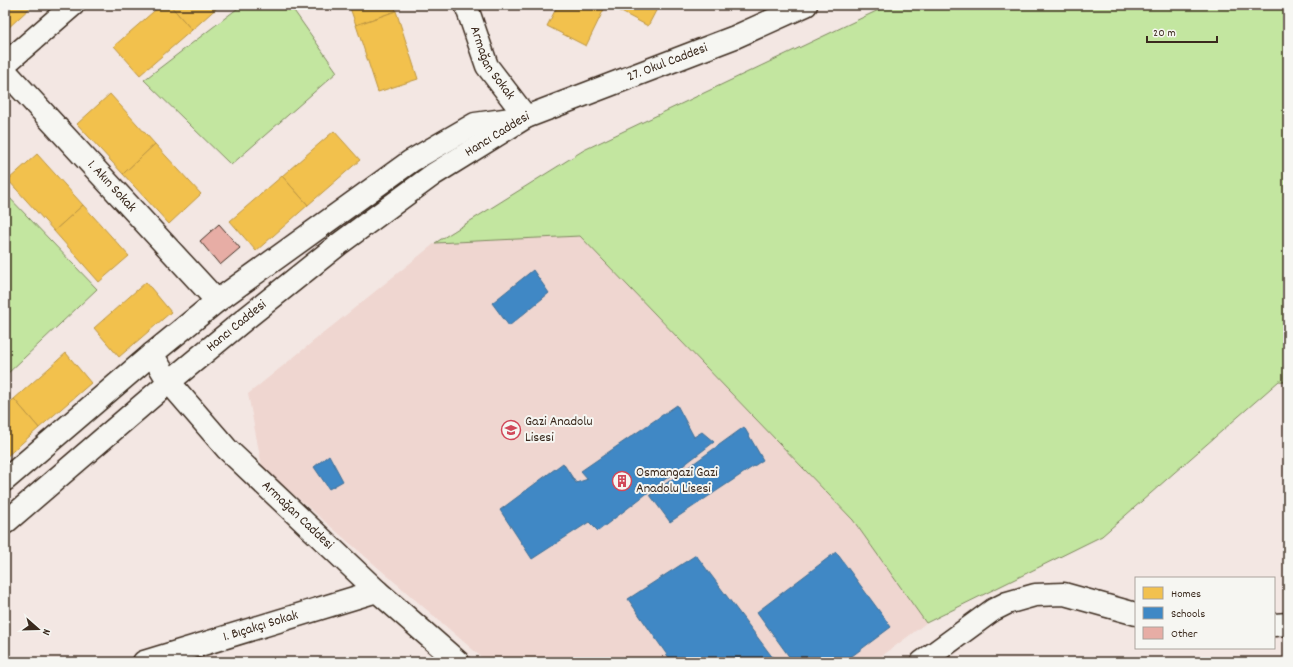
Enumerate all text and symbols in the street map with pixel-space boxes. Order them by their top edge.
scale bar [1147,18,1217,44]
street label: Armağan Sokak [464,24,520,104]
text: 20 m [1153,25,1176,42]
street label: 27. Okul Caddesi [624,38,711,87]
street label: Hancı Caddesi [461,106,533,162]
street label: 1. Akın Sokak [82,156,141,217]
street label: Hancı Caddesi [202,295,272,357]
place label: Gazi Anadolu Lisesi [525,412,593,448]
school or university icon: Gazi Anadolu Lisesi [500,419,522,441]
place label: Osmangazi Gazi Anadolu Lisesi [636,463,718,499]
building icon: Osmangazi Gazi Anadolu Lisesi [611,470,633,492]
street label: Armağan Caddesi [257,476,338,555]
legend [1135,577,1275,649]
text: Homes [1171,586,1201,603]
street label: 1. Bıçakçı Sokak [221,605,301,647]
text: Schools [1171,606,1205,623]
north arrow [18,609,58,649]
text: N [37,626,54,638]
text: Other [1171,626,1198,643]

